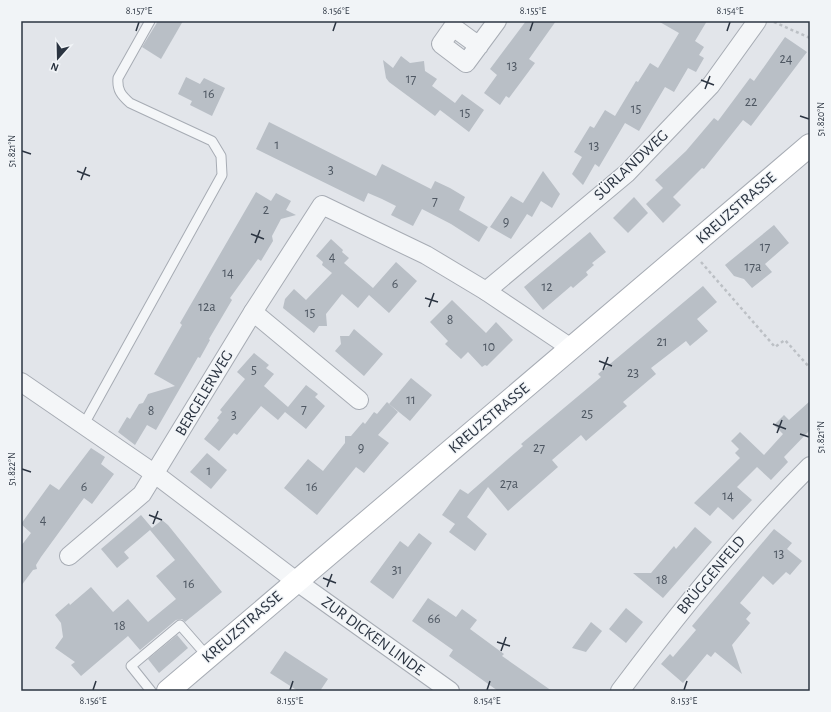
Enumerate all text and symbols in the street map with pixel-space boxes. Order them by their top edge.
text: 8.157°E [126,6,152,16]
text: 8.156°E [322,6,350,16]
text: 8.155°E [520,6,546,16]
text: 8.154°E [716,6,744,16]
north arrow [38,38,78,78]
house number: 24 [779,52,793,66]
house number: 13 [507,59,518,73]
text: N [49,60,60,73]
house number: 17 [406,72,416,86]
house number: 16 [203,87,215,101]
house number: 22 [745,95,757,109]
house number: 15 [631,102,641,116]
text: 51.820°N [816,102,826,136]
house number: 15 [460,106,470,120]
street label: SÜRLANDWEG [590,125,671,203]
text: 51.821°N [7,135,17,167]
house number: 1 [275,138,279,152]
house number: 13 [589,139,600,153]
house number: 3 [328,163,334,177]
street label: KREUZSTRASSE [693,169,779,247]
house number: 7 [432,194,438,208]
house number: 2 [263,203,269,217]
house number: 9 [503,215,509,229]
house number: 17 [760,240,770,254]
house number: 4 [329,250,336,264]
house number: 17a [744,260,762,274]
house number: 14 [222,266,234,280]
house number: 6 [392,277,398,291]
house number: 12 [541,280,553,294]
house number: 12a [198,300,216,314]
house number: 15 [305,306,315,320]
house number: 8 [447,313,453,327]
house number: 21 [656,335,668,349]
house number: 10 [483,340,495,354]
street label: BERGELERWEG [172,347,236,439]
house number: 5 [251,363,257,377]
house number: 23 [627,366,639,380]
street label: KREUZSTRASSE [446,380,533,456]
house number: 11 [406,393,416,407]
house number: 7 [301,402,307,416]
house number: 8 [148,404,154,418]
house number: 25 [581,407,593,421]
house number: 3 [231,408,237,422]
text: 51.821°N [816,421,826,453]
house number: 9 [358,441,364,455]
house number: 27 [533,441,545,455]
text: 51.822°N [7,452,17,486]
house number: 1 [207,464,211,478]
house number: 27a [500,477,519,491]
house number: 6 [81,480,87,494]
house number: 16 [306,480,318,494]
house number: 14 [722,489,734,503]
house number: 4 [40,513,47,527]
street label: BRÜGGENFELD [672,532,748,617]
house number: 13 [774,547,785,561]
house number: 31 [392,563,402,577]
house number: 18 [656,573,668,587]
house number: 16 [183,577,195,591]
street label: KREUZSTRASSE [199,588,285,666]
street label: ZUR DICKEN LINDE [319,593,428,679]
house number: 66 [427,612,441,626]
house number: 18 [114,619,126,633]
text: 8.156°E [79,696,107,706]
text: 8.155°E [277,696,303,706]
text: 8.154°E [473,696,501,706]
text: 8.153°E [671,696,697,706]

